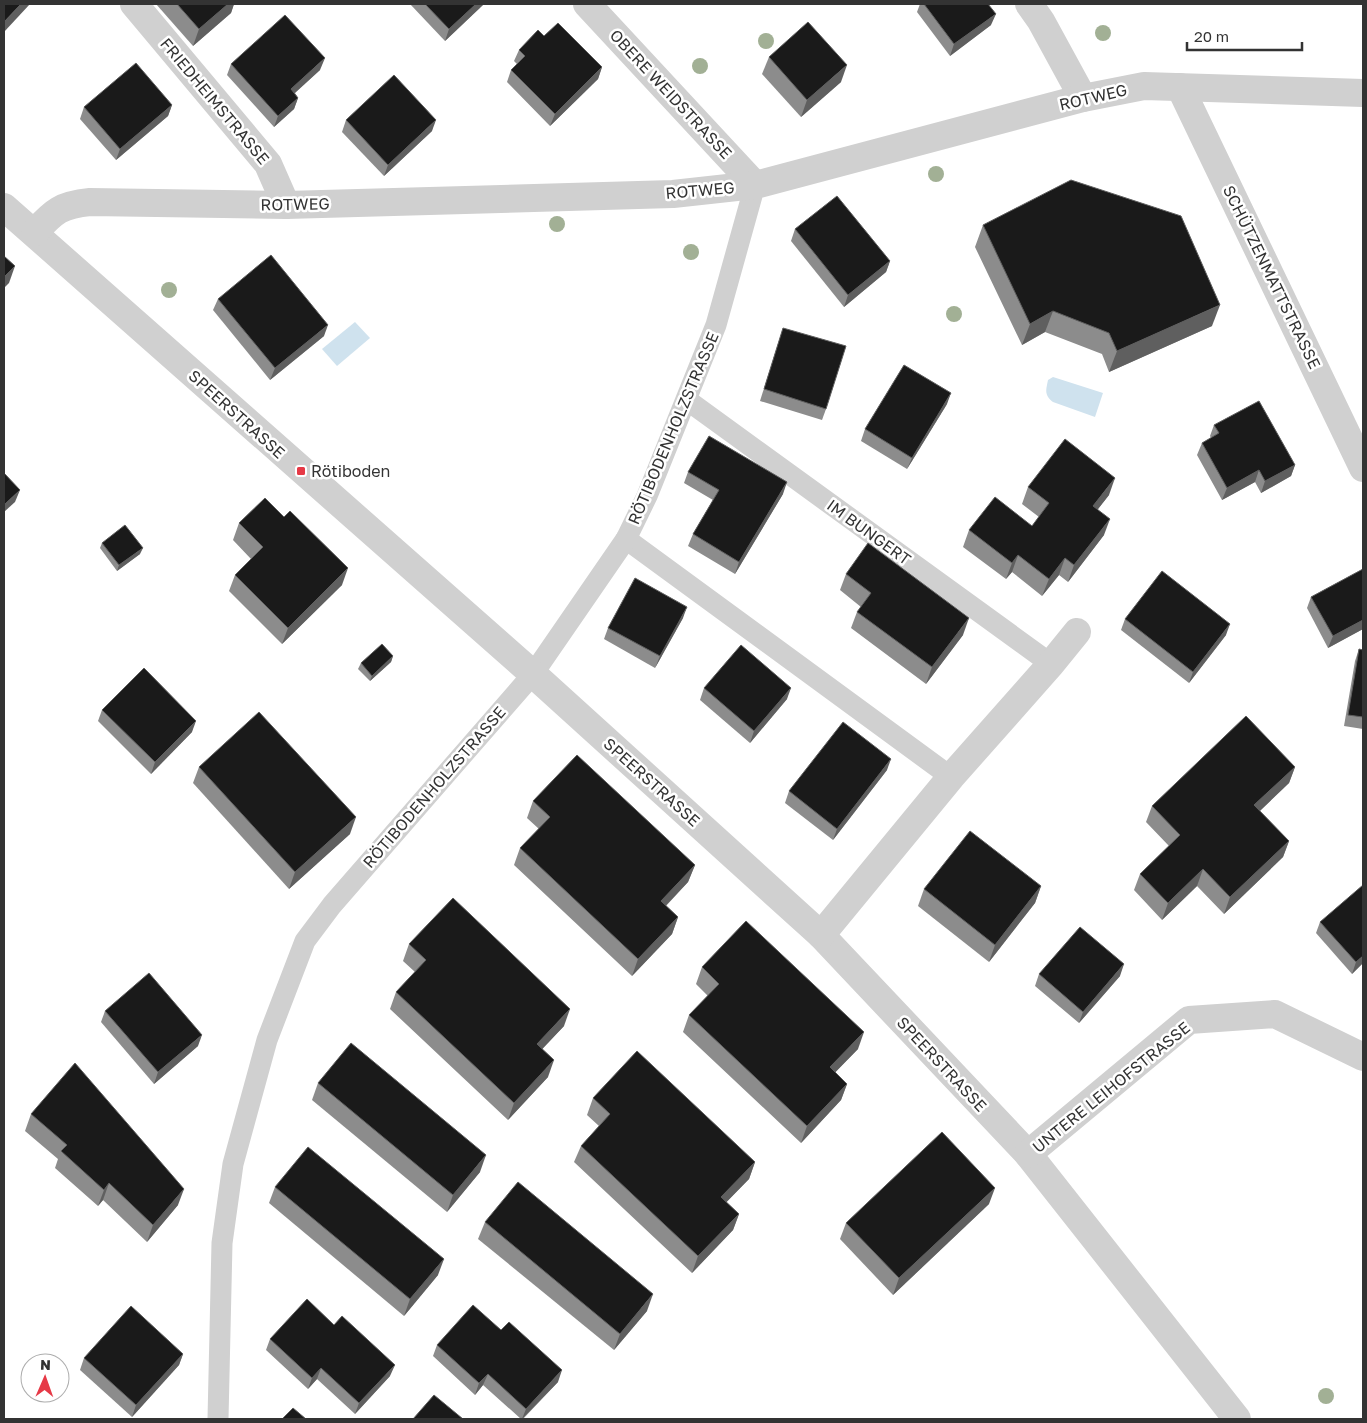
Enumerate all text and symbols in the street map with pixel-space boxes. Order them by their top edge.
scale bar [1187,20,1302,52]
street label: OBERE WEIDSTRASSE [606,25,736,163]
text: 20 m [1194,27,1229,45]
street label: FRIEDHEIMSTRASSE [156,34,274,168]
street label: ROTWEG [1057,79,1129,115]
street label: ROTWEG [665,177,735,203]
street label: SCHÜTZENMATTSTRASSE [1219,182,1325,372]
street label: ROTWEG [260,193,330,215]
street label: RÖTIBODENHOLZSTRASSE [623,329,723,527]
street label: SPEERSTRASSE [185,365,289,463]
place label: Rötiboden [311,461,390,481]
marker: Rötiboden [295,465,307,477]
street label: IM BUNGERT [823,495,915,569]
street label: RÖTIBODENHOLZSTRASSE [358,702,510,872]
street label: SPEERSTRASSE [600,733,704,831]
street label: SPEERSTRASSE [893,1012,991,1116]
street label: UNTERE LEIHOFSTRASSE [1028,1017,1194,1157]
north arrow [20,1353,70,1403]
text: N [40,1356,51,1373]

